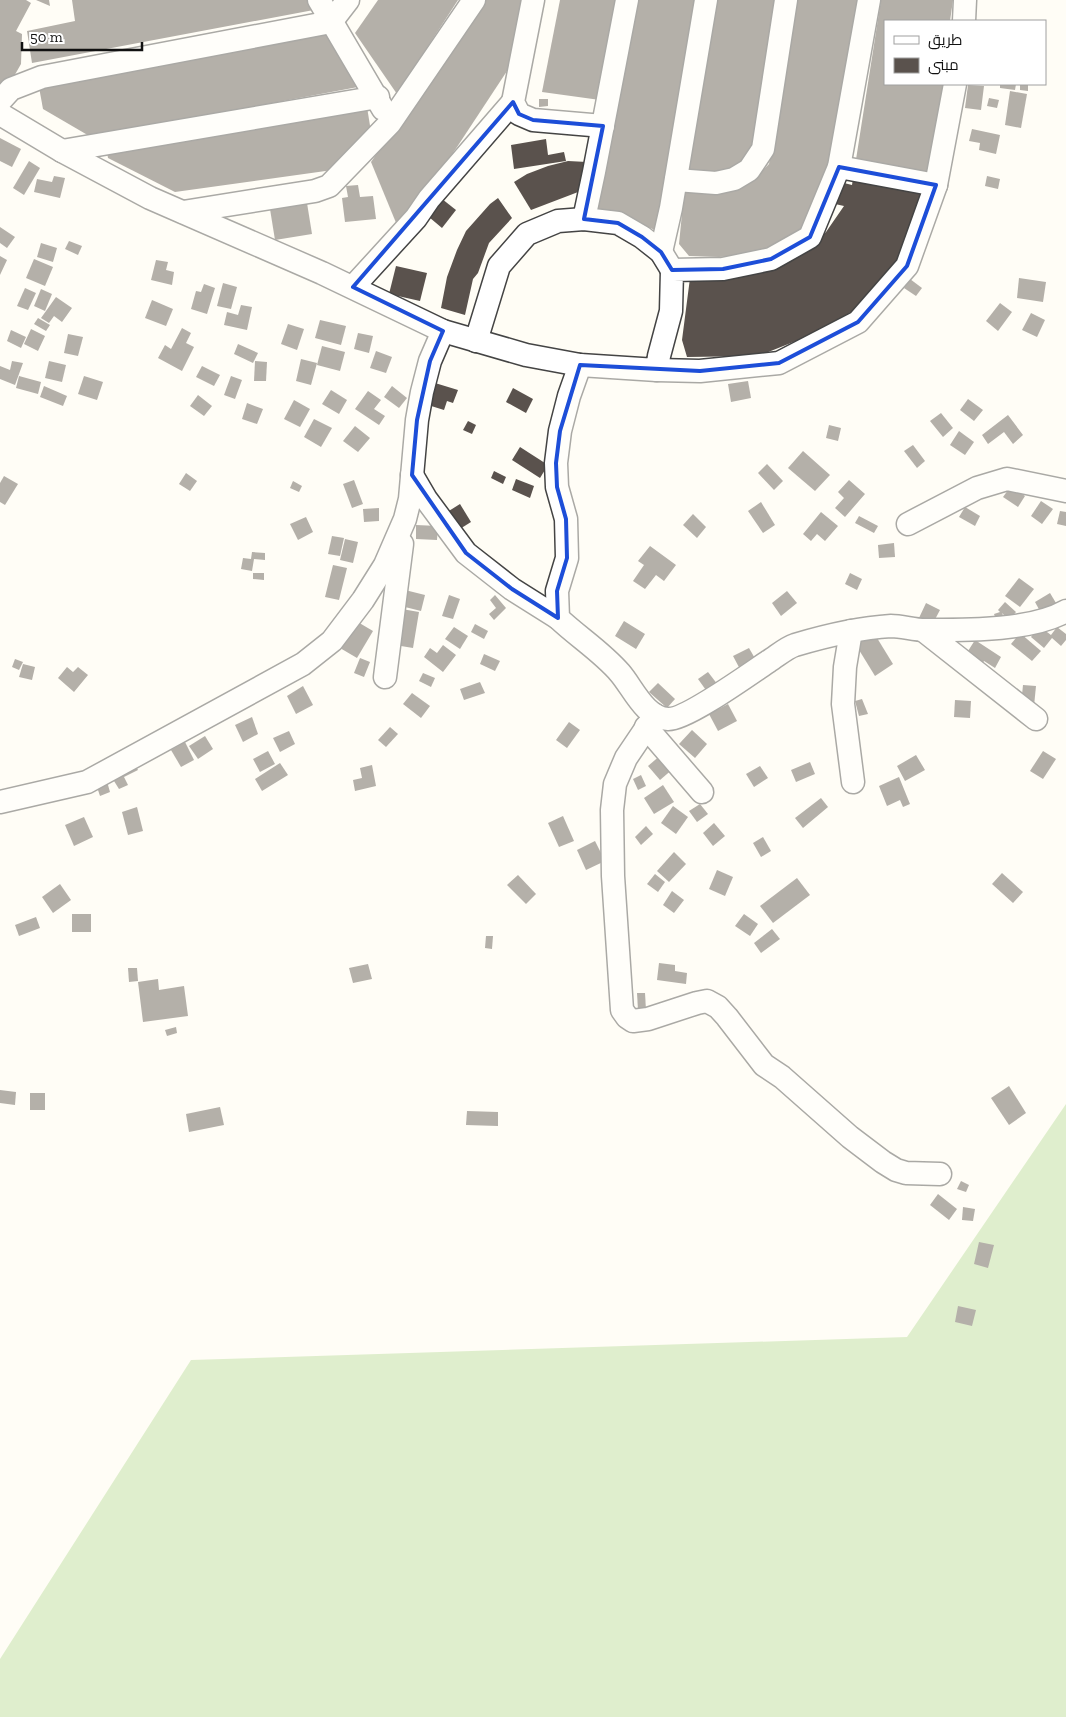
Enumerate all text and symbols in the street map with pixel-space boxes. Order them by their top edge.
scale bar [22,20,142,52]
legend [884,20,1046,85]
text: 50 m [30,28,63,46]
text: طريق [928,31,962,50]
text: مبنى [928,56,959,75]

